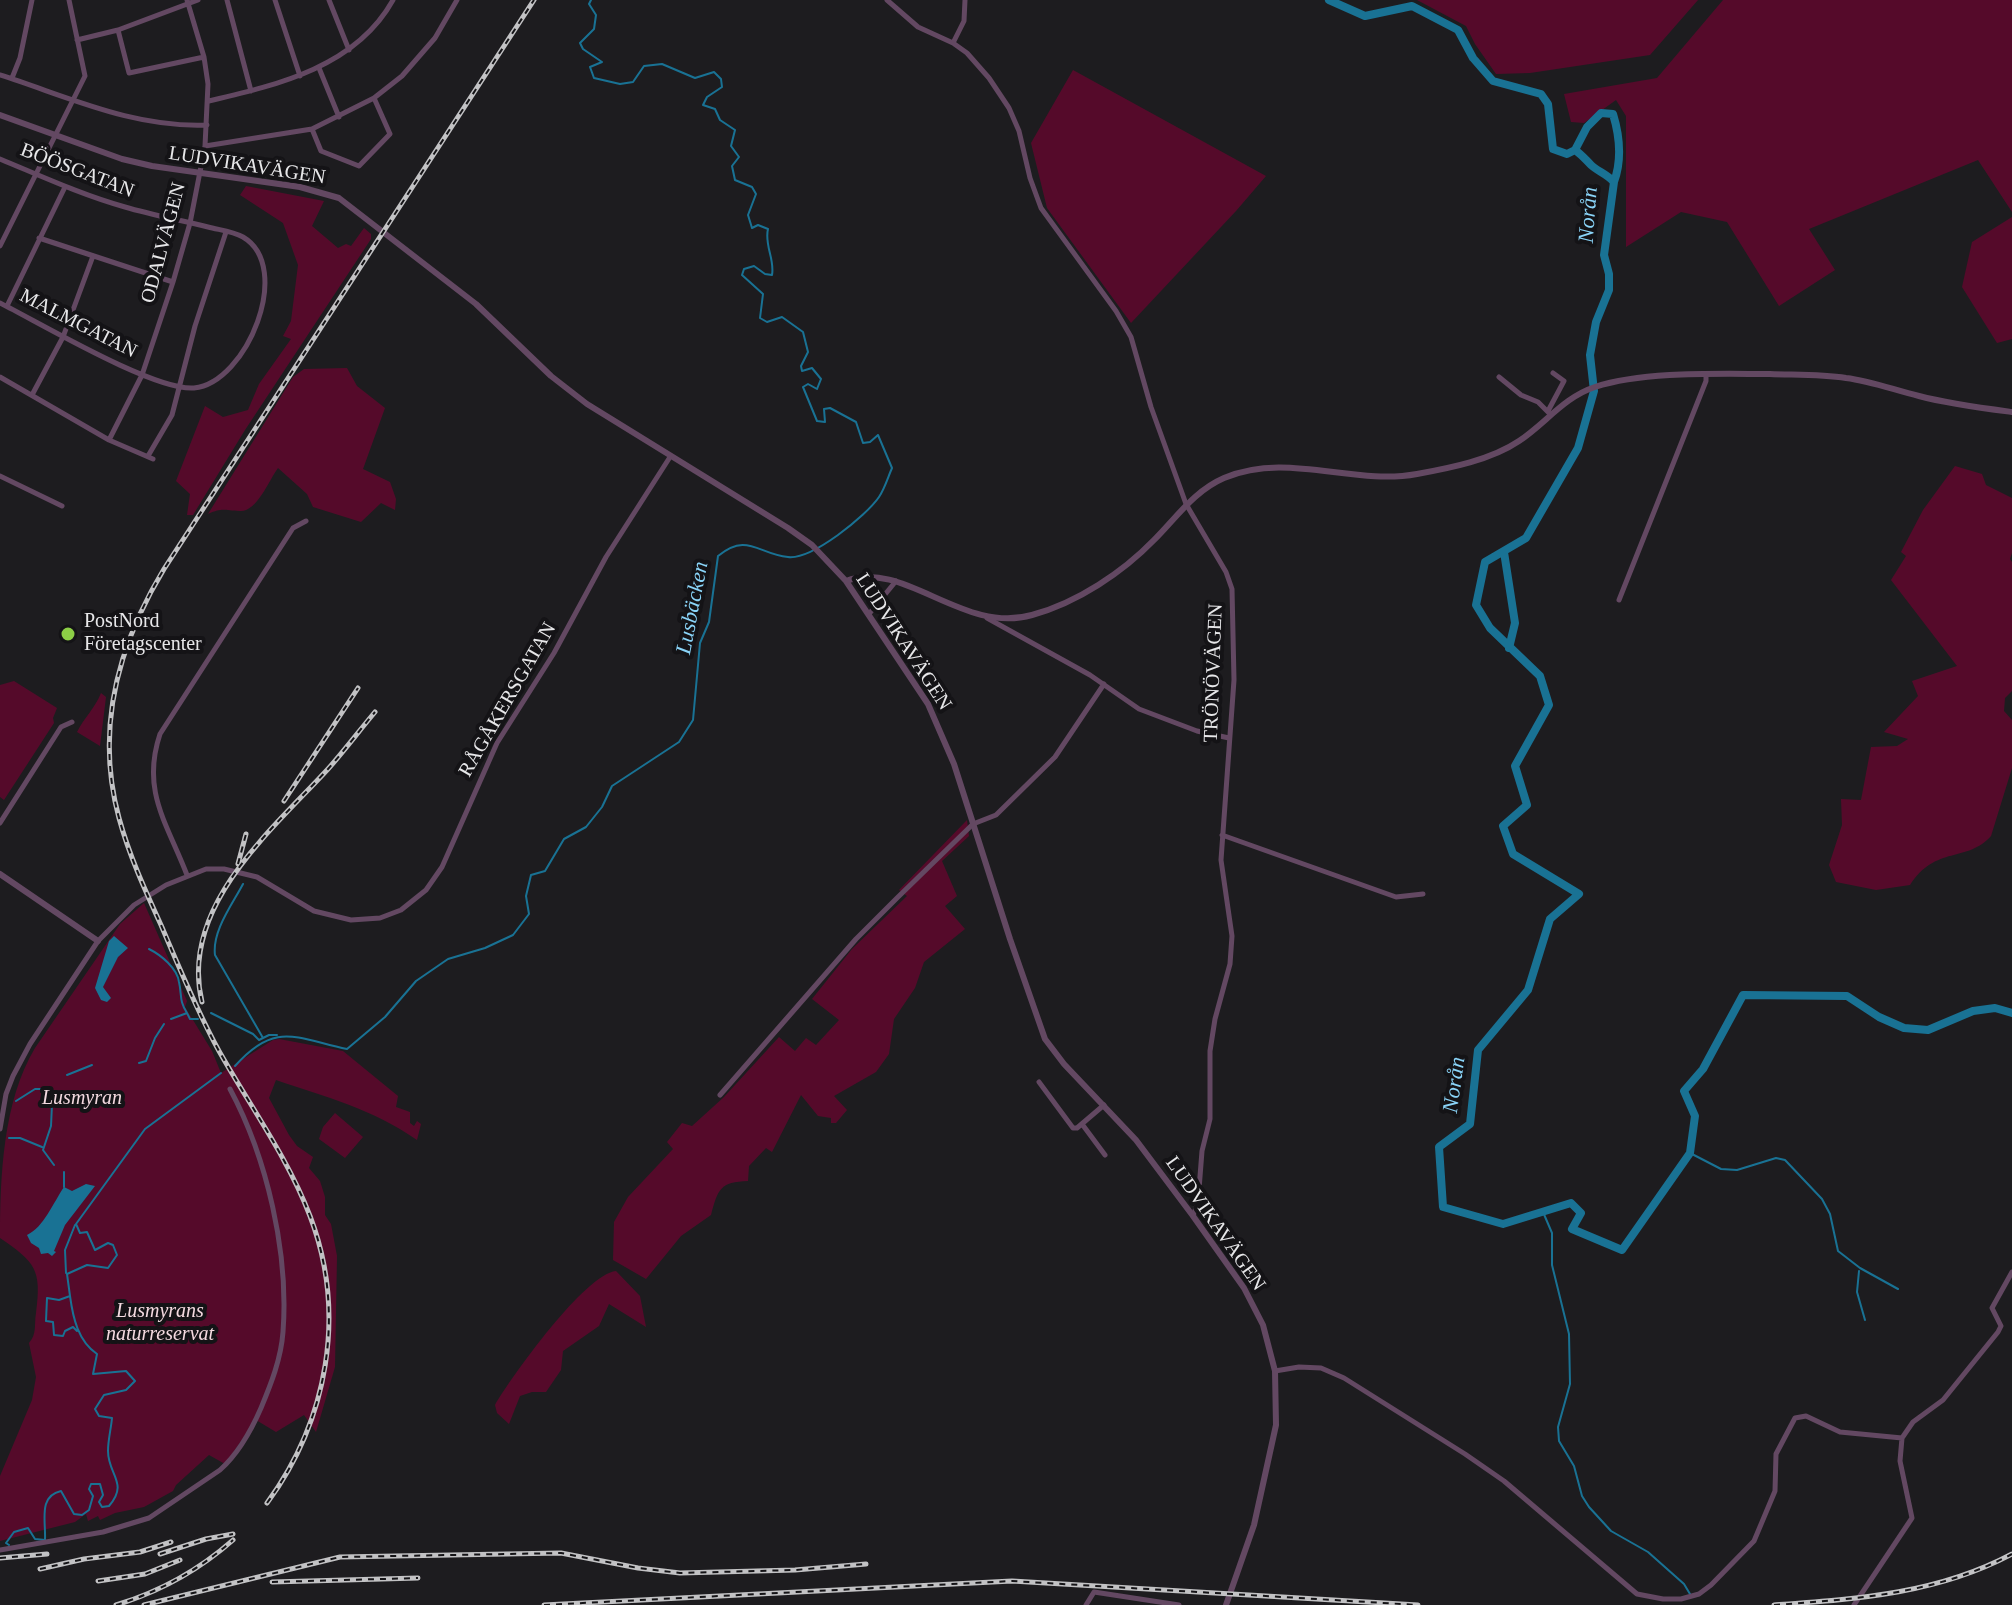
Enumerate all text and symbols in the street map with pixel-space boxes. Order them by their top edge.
street label: BÖÖSGATAN [17,138,137,204]
street label: LUDVIKAVÄGEN [167,142,327,190]
street label: ODALVÄGEN [136,180,192,306]
water label: Norån [1574,186,1604,244]
street label: MALMGATAN [15,284,141,364]
water label: Lusbäcken [671,559,715,657]
street label: LUDVIKAVÄGEN [850,569,956,715]
street label: TRÖNÖVÄGEN [1200,603,1228,743]
place label: PostNord Företagscenter [84,610,202,657]
street label: RÅGÅKERSGATAN [454,619,562,781]
marker: PostNord Företagscenter [59,625,77,643]
water label: Norån [1438,1055,1472,1115]
park label: Lusmyran [42,1087,122,1111]
street label: LUDVIKAVÄGEN [1160,1152,1270,1296]
park label: Lusmyrans naturreservat [106,1300,214,1347]

